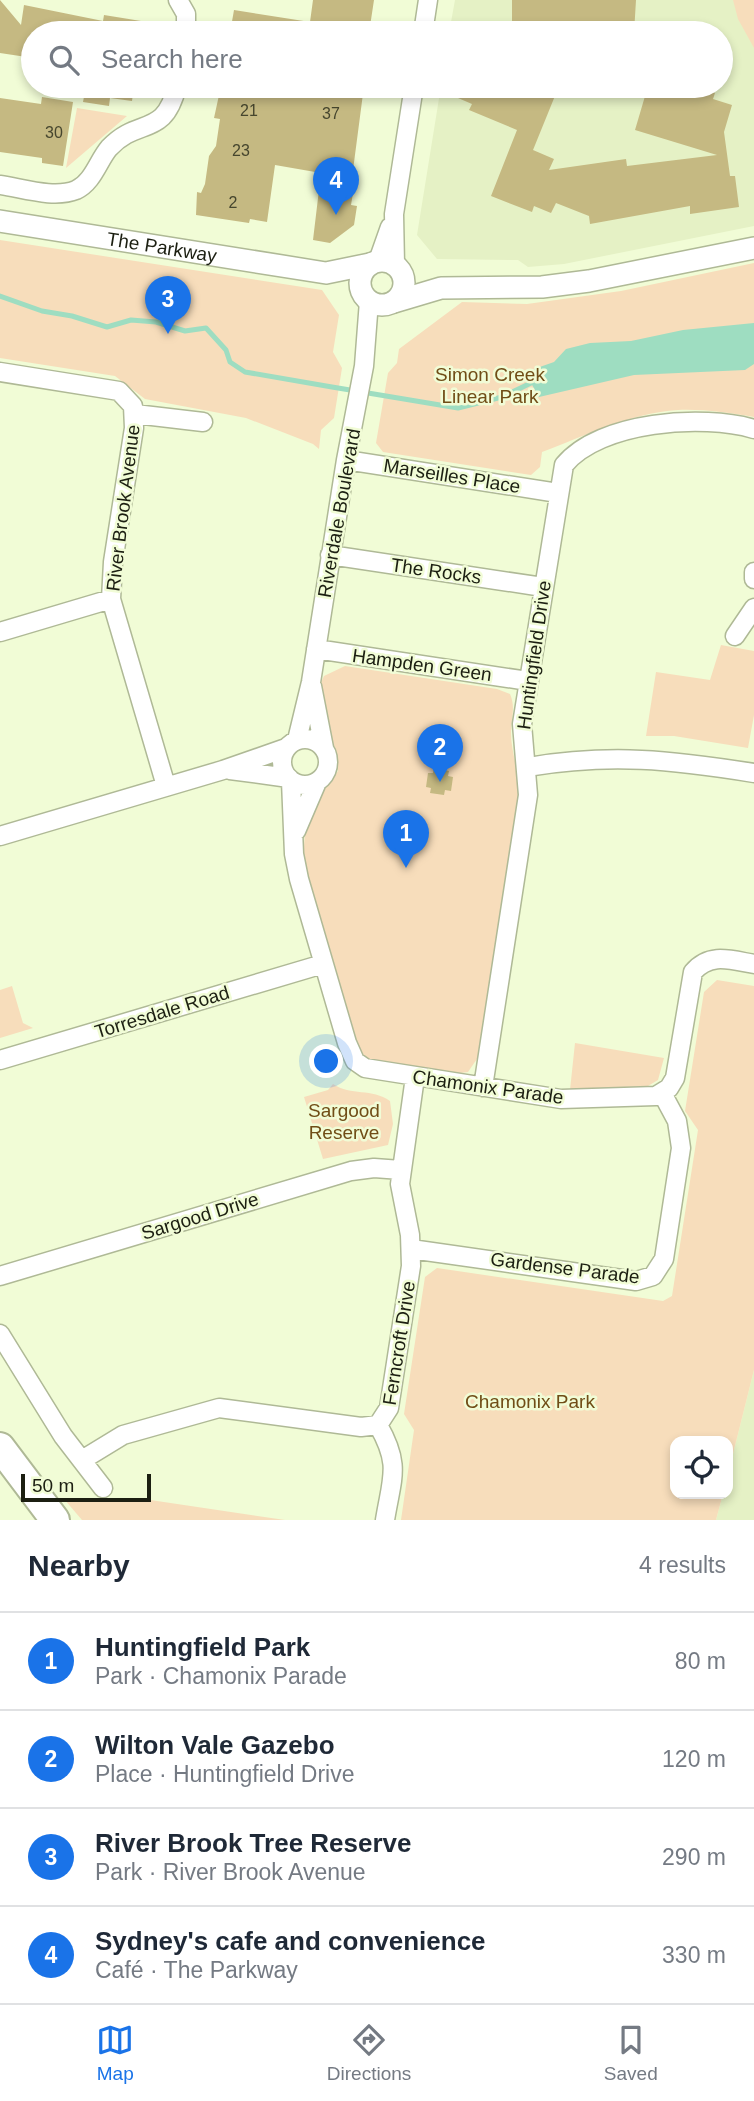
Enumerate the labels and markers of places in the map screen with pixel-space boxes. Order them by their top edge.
pin: 4 [313,157,359,215]
pin: 3 [145,276,191,334]
pin: 2 [417,724,463,782]
pin: 1 [383,810,429,868]

